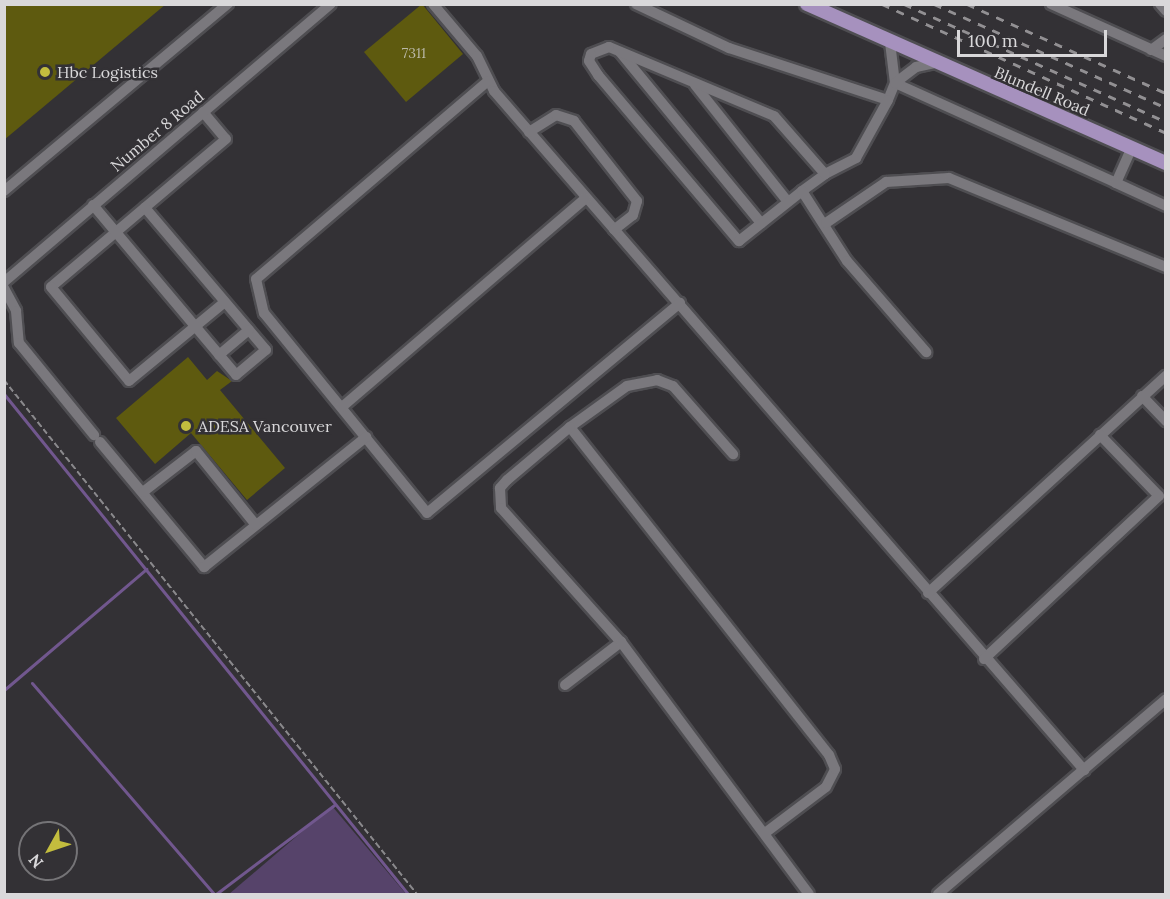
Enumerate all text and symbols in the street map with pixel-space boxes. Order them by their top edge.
scale bar [960,18,1110,56]
text: 100 m [968,29,1018,52]
house number: 7311 [402,45,426,61]
place label: Hbc Logistics [57,62,158,82]
street label: Blundell Road [991,62,1093,120]
marker: Hbc Logistics [38,65,52,79]
street label: Number 8 Road [107,87,207,175]
place label: ADESA Vancouver [198,416,332,436]
marker: ADESA Vancouver [179,419,193,433]
north arrow [18,821,78,881]
text: N [24,850,47,872]

